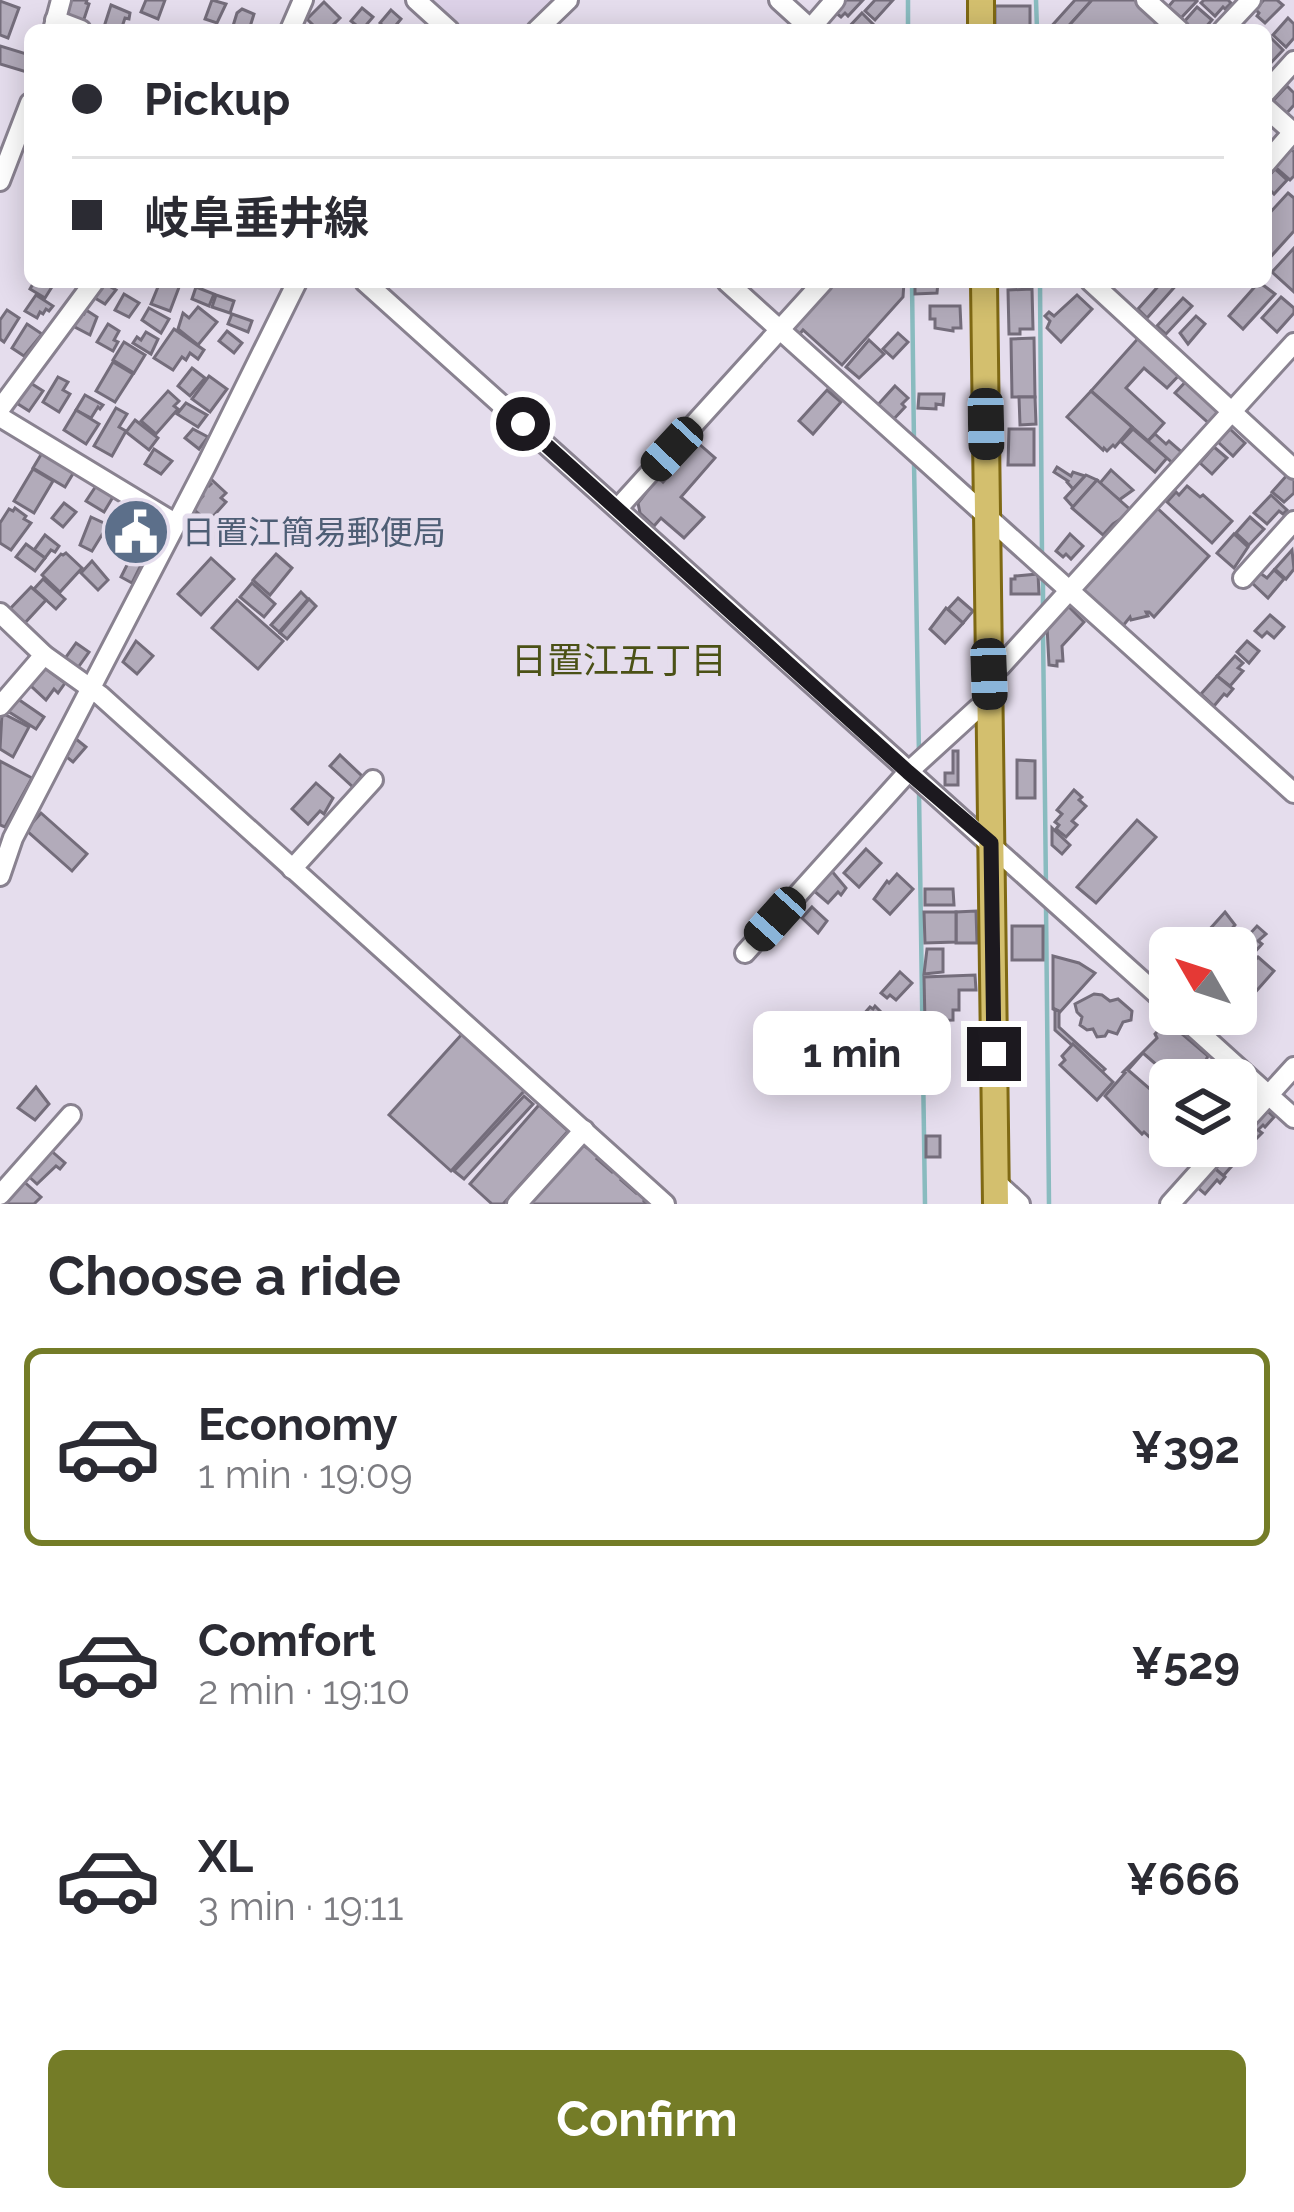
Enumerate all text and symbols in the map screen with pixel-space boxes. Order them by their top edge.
text: Pickup [144,73,290,126]
text: 岐阜垂井線 [144,192,369,245]
car [967,388,1005,460]
route start [496,397,550,451]
car [634,410,710,488]
public building icon: 日置江簡易郵便局 [101,497,171,567]
place label: 日置江簡易郵便局 [182,513,446,552]
car [970,637,1008,711]
district label: 日置江五丁目 [511,639,727,681]
car [738,880,812,958]
north arrow [1149,927,1257,1035]
map controls [1149,927,1257,1167]
callout: 1 min [754,1012,952,1096]
route end [967,1027,1021,1081]
text: 1 min [803,1030,901,1076]
button: layers [1149,1059,1257,1167]
text: Choose a ride [48,1244,401,1308]
icon: car [54,1393,162,1501]
text: Economy [198,1398,398,1451]
text: ¥392 [1131,1421,1240,1474]
text: 1 min · 19:09 [198,1451,413,1497]
icon: car [54,1609,162,1717]
text: Comfort [198,1614,376,1667]
text: ¥529 [1131,1637,1240,1690]
text: 2 min · 19:10 [198,1667,410,1713]
icon: car [54,1825,162,1933]
text: XL [198,1830,253,1883]
text: ¥666 [1126,1853,1240,1906]
text: 3 min · 19:11 [198,1883,403,1929]
button: Confirm [48,2050,1246,2188]

